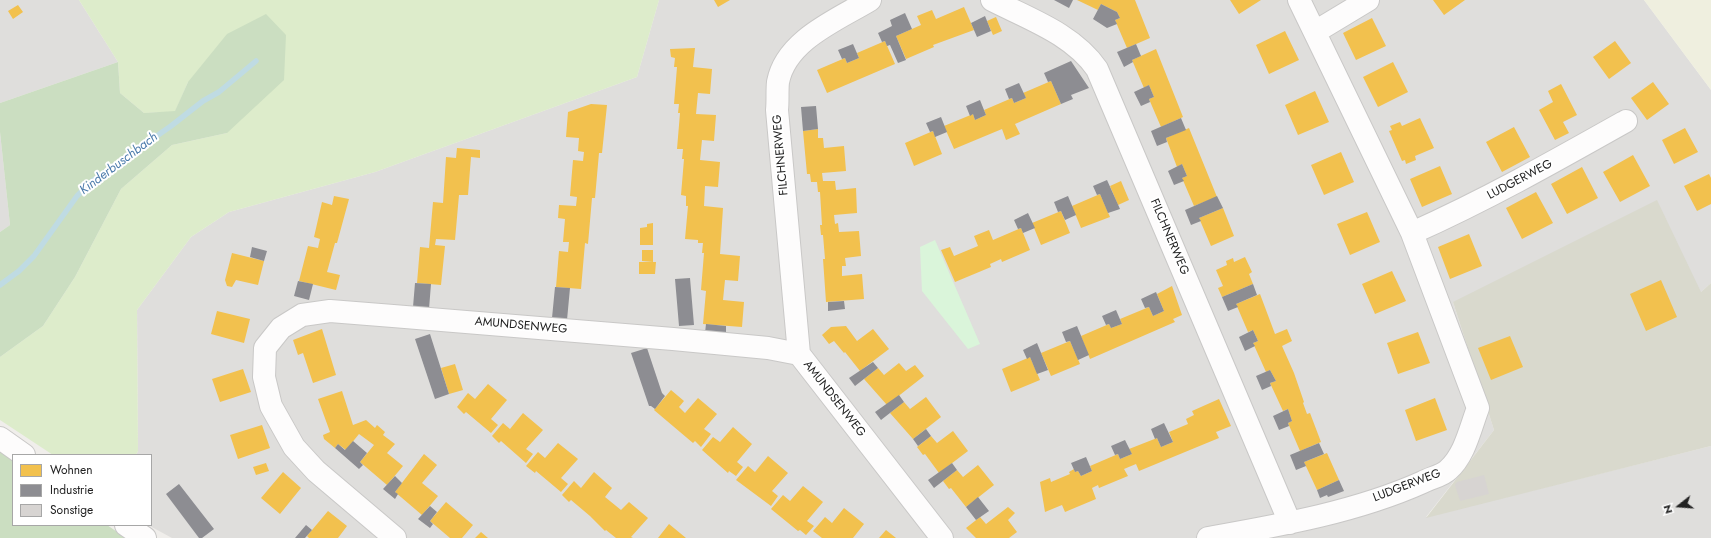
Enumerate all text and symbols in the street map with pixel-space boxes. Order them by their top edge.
street label: FILCHNERWEG [770,114,792,196]
water label: Kinderbuschbach [77,130,161,198]
street label: LUDGERWEG [1485,157,1555,203]
street label: FILCHNERWEG [1147,197,1191,277]
street label: AMUNDSENWEG [474,315,568,337]
street label: AMUNDSENWEG [800,358,868,440]
legend [12,454,152,526]
text: Wohnen [50,461,93,479]
street label: LUDGERWEG [1371,466,1443,506]
text: Industrie [50,481,94,499]
north arrow [1659,486,1699,526]
text: Sonstige [50,501,93,519]
text: N [1659,503,1676,516]

